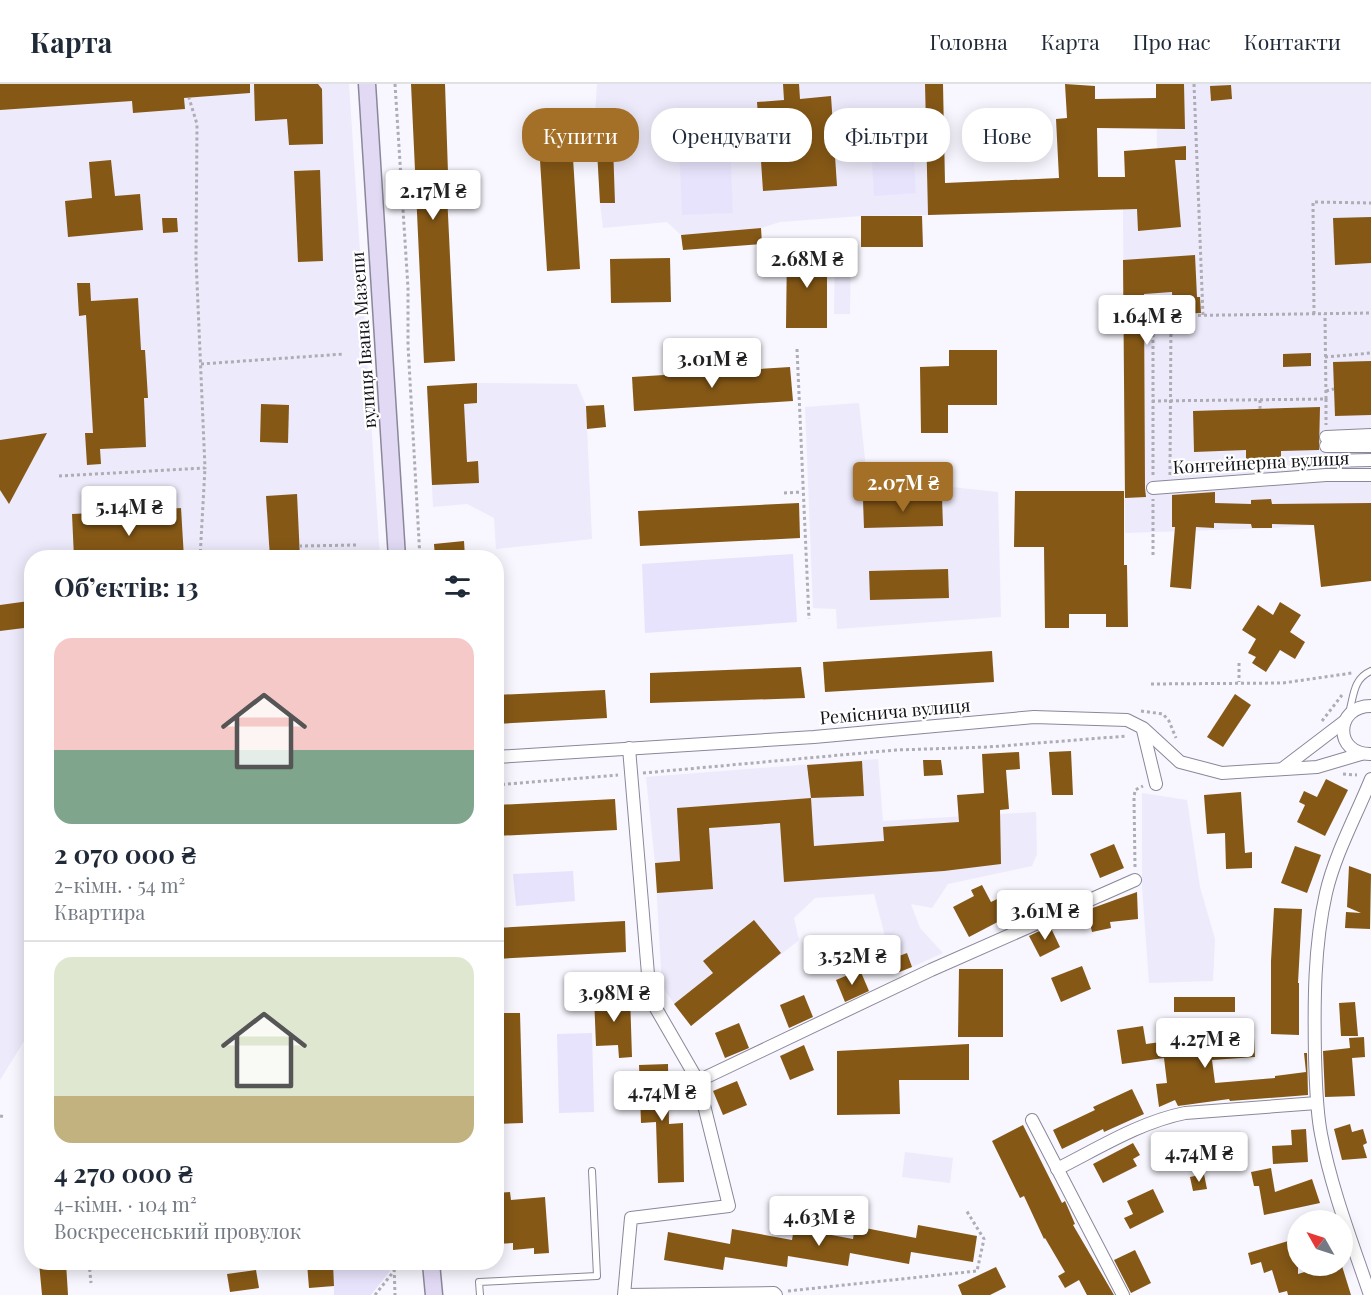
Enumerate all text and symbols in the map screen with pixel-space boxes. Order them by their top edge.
text: Карта [30,23,112,60]
text: Головна [929,27,1008,55]
text: Карта [1041,27,1100,55]
text: Про нас [1133,27,1211,55]
text: Контакти [1244,27,1341,55]
chip: Купити [522,108,639,162]
chip: Орендувати [651,108,812,162]
chip: Фільтри [824,108,950,162]
chip: Нове [962,108,1053,162]
pin: 2.17M ₴ [378,170,488,221]
text: 2.17M ₴ [400,176,466,203]
pin: 2.68M ₴ [752,238,862,289]
text: 2.68M ₴ [771,244,843,271]
street label: вулиця Івана Мазепи [345,251,381,429]
pin: 1.64M ₴ [1092,295,1202,346]
text: 1.64M ₴ [1112,301,1182,328]
pin: 3.01M ₴ [657,338,767,389]
text: 3.01M ₴ [677,344,747,371]
street label: Контейнерна вулиця [1172,445,1350,479]
pin: 2.07M ₴ [848,462,958,513]
text: 2.07M ₴ [867,468,939,495]
pin: 5.14M ₴ [74,486,184,537]
text: 5.14M ₴ [95,492,163,519]
text: Об’єктів: 13 [54,569,198,604]
icon: filters [441,570,474,603]
icon: home [210,677,318,785]
street label: Реміснича вулиця [819,692,972,730]
text: 2 070 000 ₴ [54,836,196,871]
text: 2-кімн. · 54 m² [54,871,185,898]
pin: 3.61M ₴ [990,890,1100,941]
text: 3.61M ₴ [1011,896,1079,923]
text: Квартира [54,898,145,925]
pin: 3.52M ₴ [797,935,907,986]
text: 3.52M ₴ [818,941,886,968]
pin: 3.98M ₴ [559,972,669,1023]
text: 3.98M ₴ [578,978,650,1005]
icon: home [210,996,318,1104]
pin: 4.27M ₴ [1150,1018,1260,1069]
text: 4.27M ₴ [1170,1024,1240,1051]
pin: 4.74M ₴ [607,1071,717,1122]
text: 4.74M ₴ [628,1077,696,1104]
pin: 4.74M ₴ [1144,1132,1254,1183]
text: 4.74M ₴ [1165,1138,1233,1165]
text: 4 270 000 ₴ [54,1155,192,1190]
text: 4-кімн. · 104 m² [54,1190,197,1217]
pin: 4.63M ₴ [764,1196,874,1247]
text: 4.63M ₴ [783,1202,855,1229]
north arrow [1287,1210,1353,1276]
map controls [1287,1210,1353,1276]
text: Воскресенський провулок [54,1217,301,1244]

